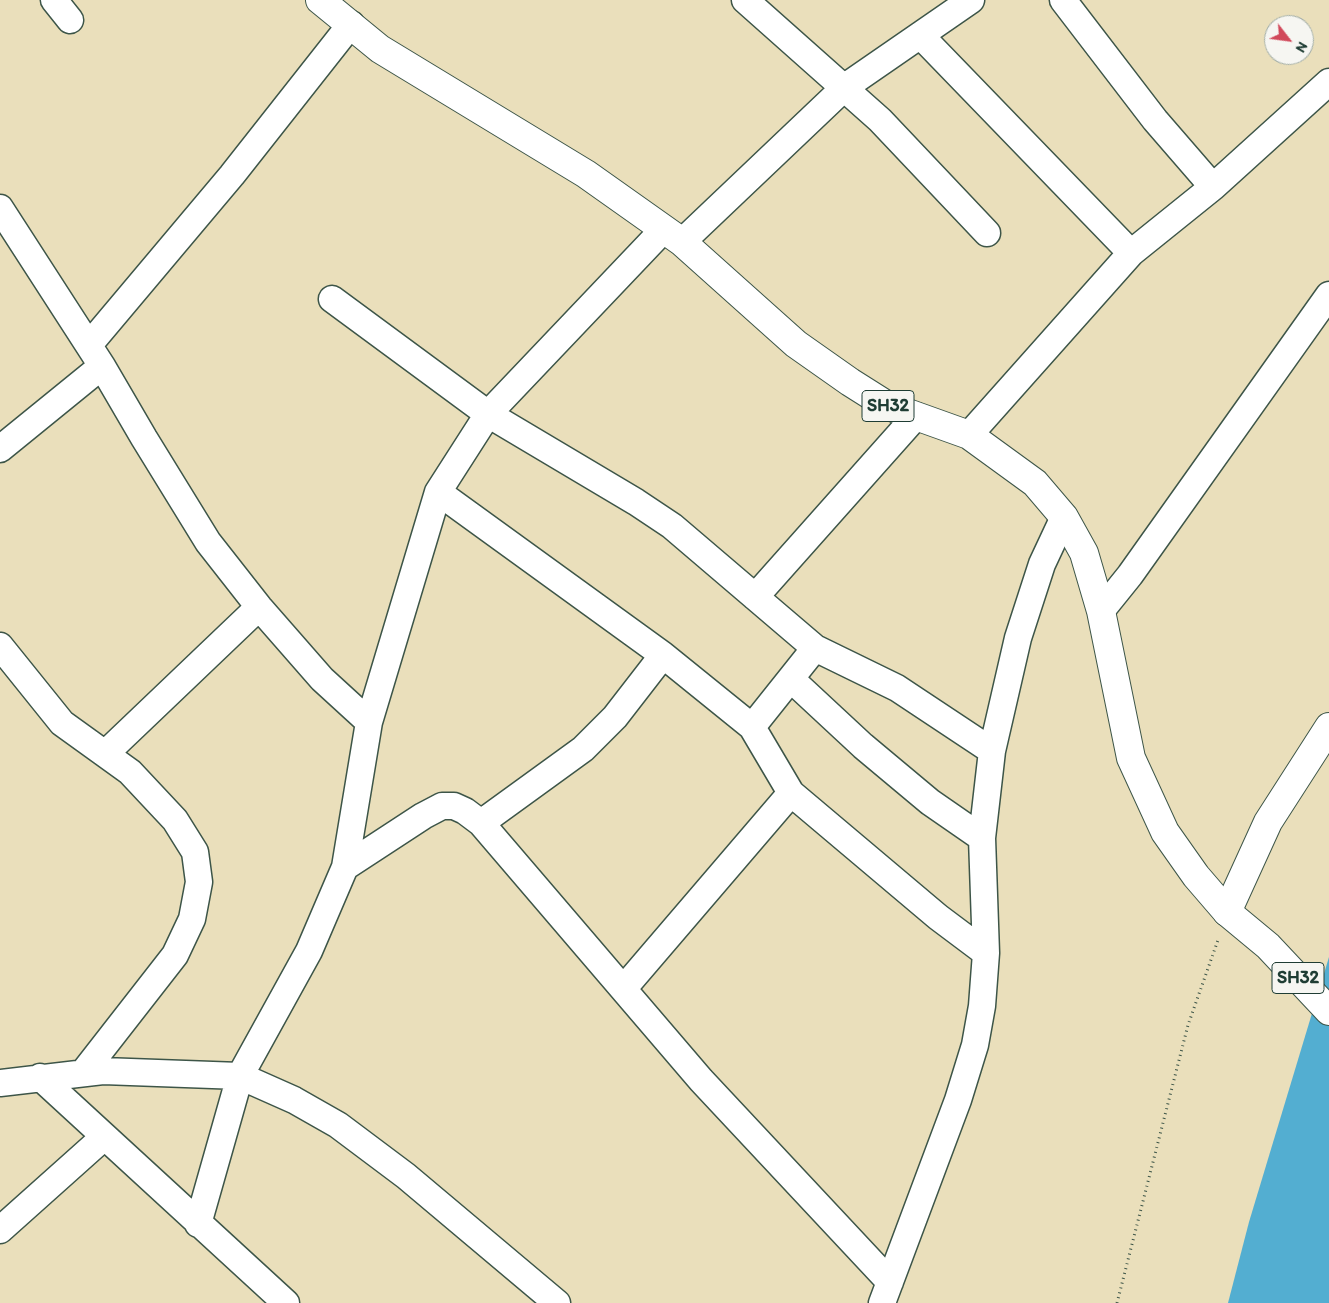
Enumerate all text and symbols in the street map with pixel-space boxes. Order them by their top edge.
north arrow [1264,15,1314,65]
text: N [1292,39,1311,56]
road number: SH32 [862,391,914,422]
road number: SH32 [1272,962,1324,994]

